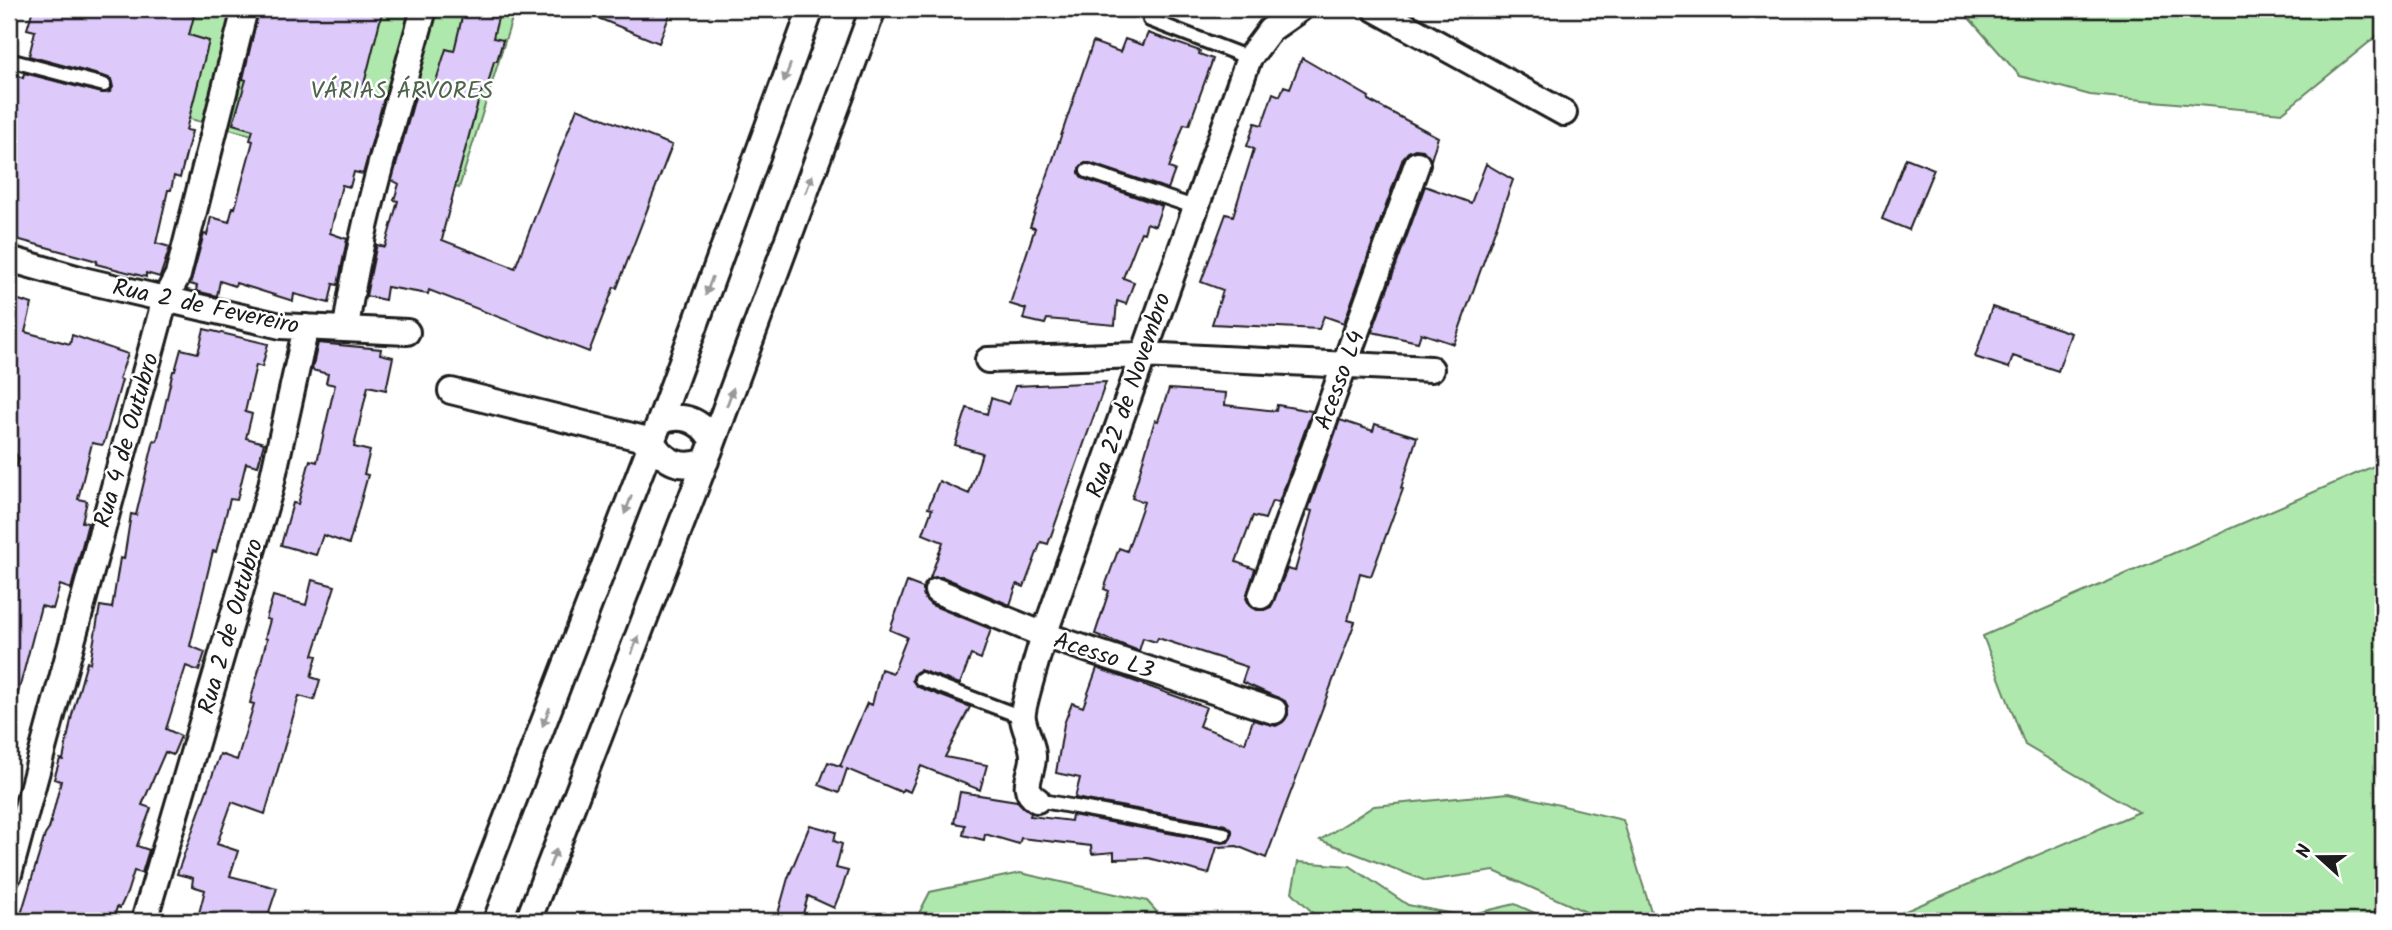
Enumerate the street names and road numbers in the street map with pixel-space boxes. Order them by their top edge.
street label: Rua 2 de Fevereiro [109,269,303,346]
street label: Rua 22 de Novembro [1076,287,1183,503]
street label: Acesso L4 [1304,325,1376,436]
street label: Rua 4 de Outubro [84,348,171,532]
street label: Rua 2 de Outubro [188,534,275,719]
street label: Acesso L3 [1048,622,1159,691]

